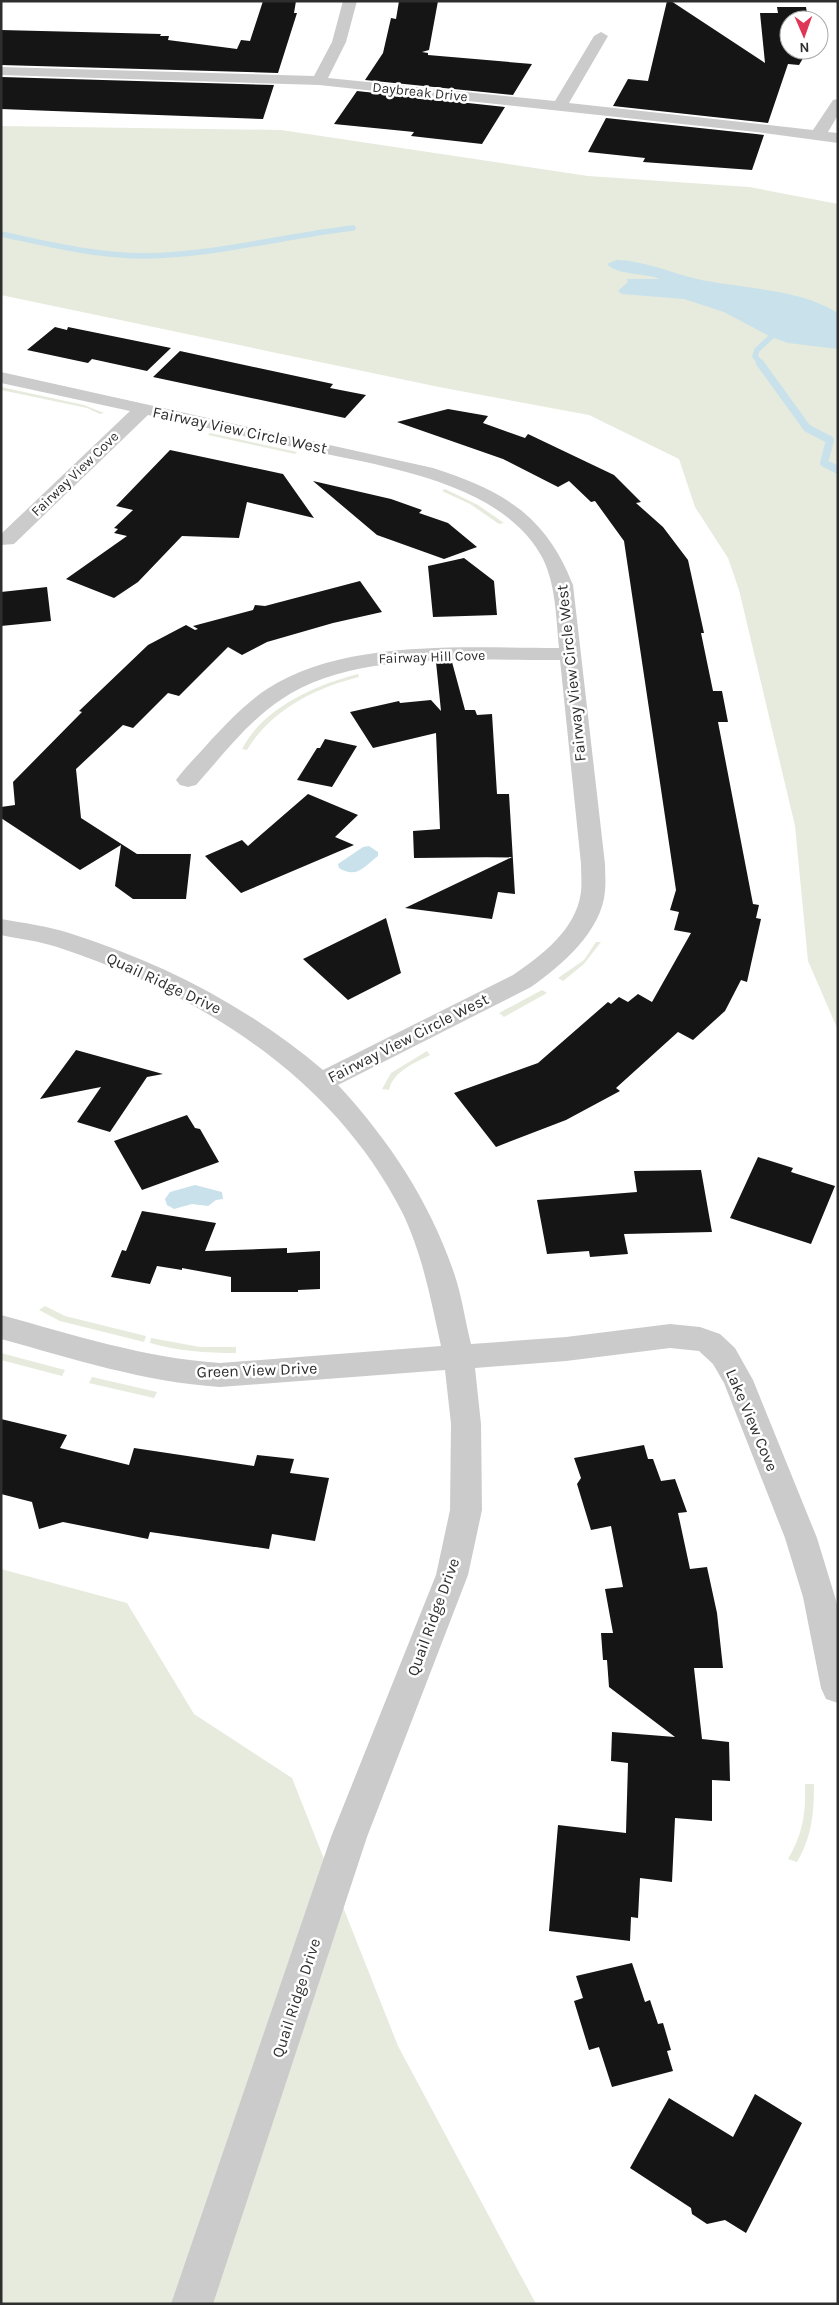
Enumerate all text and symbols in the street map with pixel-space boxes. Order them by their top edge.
north arrow [779,10,829,60]
text: N [799,39,810,56]
street label: Daybreak Drive [372,79,468,105]
street label: Fairway View Circle West [151,402,329,458]
street label: Fairway View Cove [28,428,122,520]
street label: Fairway View Circle West [552,584,590,762]
street label: Fairway Hill Cove [378,647,486,667]
street label: Quail Ridge Drive [104,948,224,1018]
street label: Fairway View Circle West [324,989,492,1087]
street label: Green View Drive [196,1358,318,1382]
street label: Lake View Cove [722,1366,782,1474]
street label: Quail Ridge Drive [403,1555,463,1679]
street label: Quail Ridge Drive [268,1936,324,2060]

